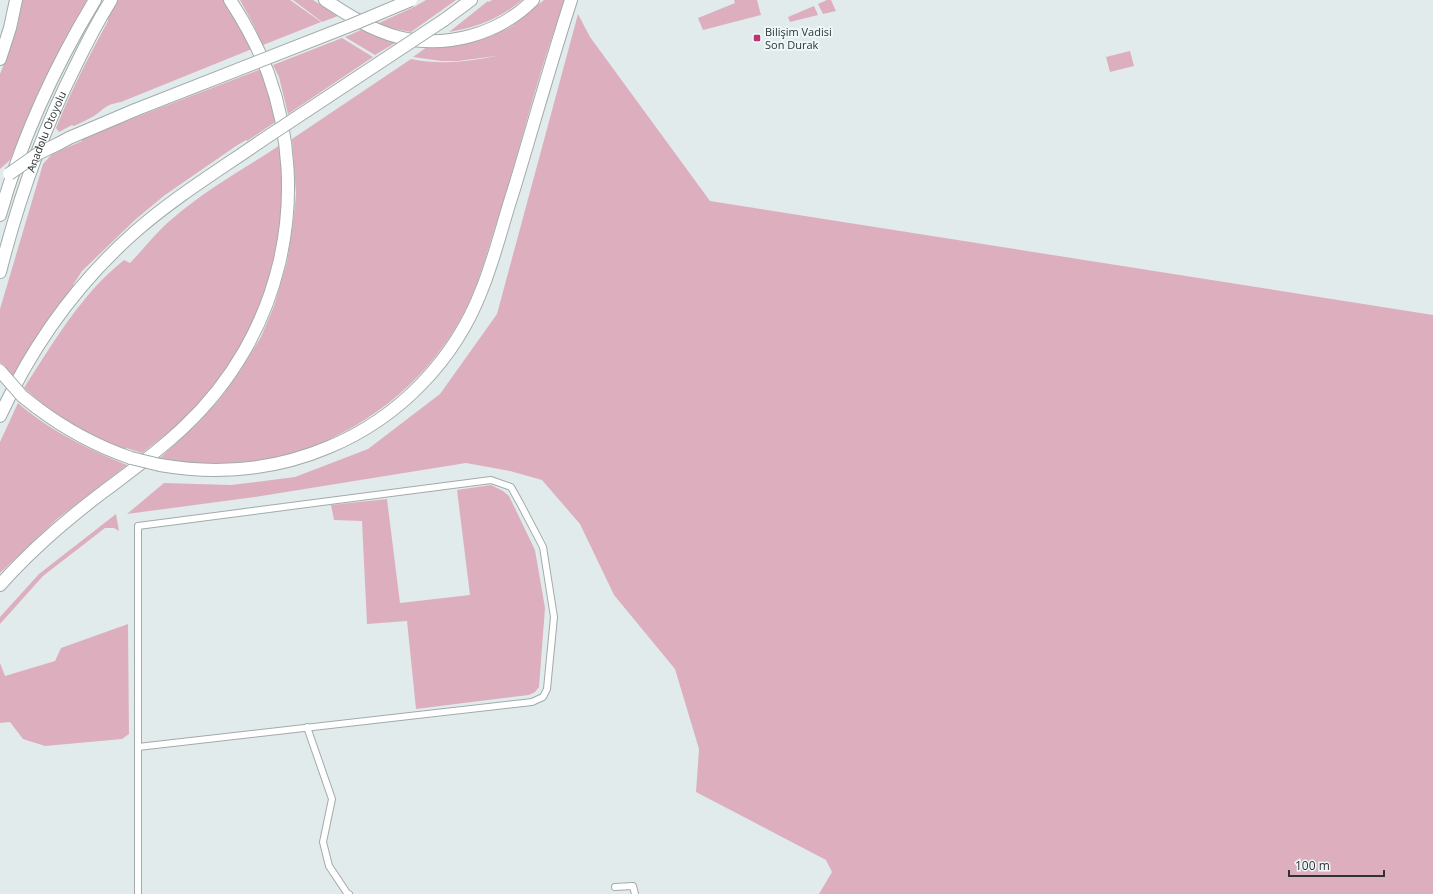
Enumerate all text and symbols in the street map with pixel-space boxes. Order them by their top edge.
place label: Bilişim Vadisi Son Durak [765,24,832,52]
marker: Bilişim Vadisi Son Durak [752,33,762,43]
street label: Anadolu Otoyolu [23,88,69,174]
scale bar [1289,852,1384,878]
text: 100 m [1295,857,1330,874]

